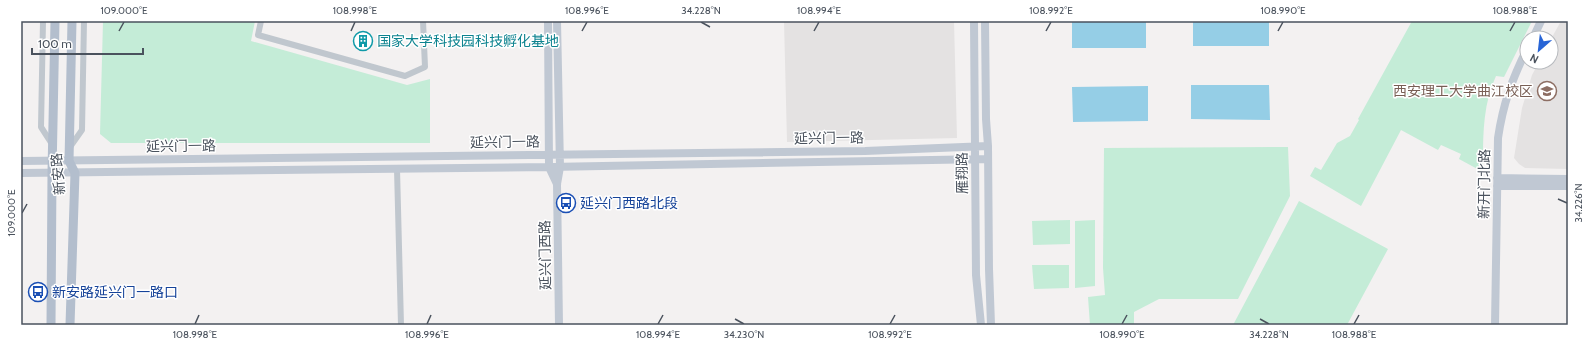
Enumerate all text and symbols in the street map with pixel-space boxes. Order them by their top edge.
text: 109.000°E [100,4,148,17]
text: 108.998°E [333,4,378,17]
text: 108.996°E [565,4,609,17]
text: 34.228°N [681,4,721,17]
text: 108.994°E [797,4,841,17]
text: 108.992°E [1029,4,1073,17]
text: 108.990°E [1260,4,1306,17]
text: 108.988°E [1493,4,1538,17]
scale bar [32,30,143,56]
building icon: 国家大学科技园科技孵化基地 [352,30,374,52]
north arrow [1519,30,1559,70]
place label: 国家大学科技园科技孵化基地 [377,32,559,50]
text: 100 m [38,36,72,51]
text: N [1528,51,1541,67]
school or university icon: 西安理工大学曲江校区 [1536,80,1558,102]
place label: 西安理工大学曲江校区 [1393,82,1533,100]
street label: 延兴门一路 [794,128,864,148]
street label: 延兴门一路 [470,132,540,152]
street label: 延兴门一路 [146,136,216,156]
street label: 新开门北路 [1474,149,1494,219]
street label: 新安路 [47,152,69,196]
street label: 雁翔路 [953,152,971,194]
text: 34.226°N [1572,183,1585,223]
text: 109.000°E [5,189,18,237]
bus stop icon: 延兴门西路北段 [555,192,577,214]
place label: 延兴门西路北段 [580,194,678,212]
street label: 延兴门西路 [535,220,555,290]
bus stop icon: 新安路延兴门一路口 [27,281,49,303]
place label: 新安路延兴门一路口 [52,283,178,301]
text: 108.998°E [173,328,218,341]
text: 108.996°E [405,328,449,341]
text: 108.994°E [636,328,680,341]
text: 34.230°N [724,328,764,341]
text: 108.992°E [868,328,912,341]
text: 108.990°E [1099,328,1145,341]
text: 34.228°N [1249,328,1289,341]
text: 108.988°E [1332,328,1377,341]

